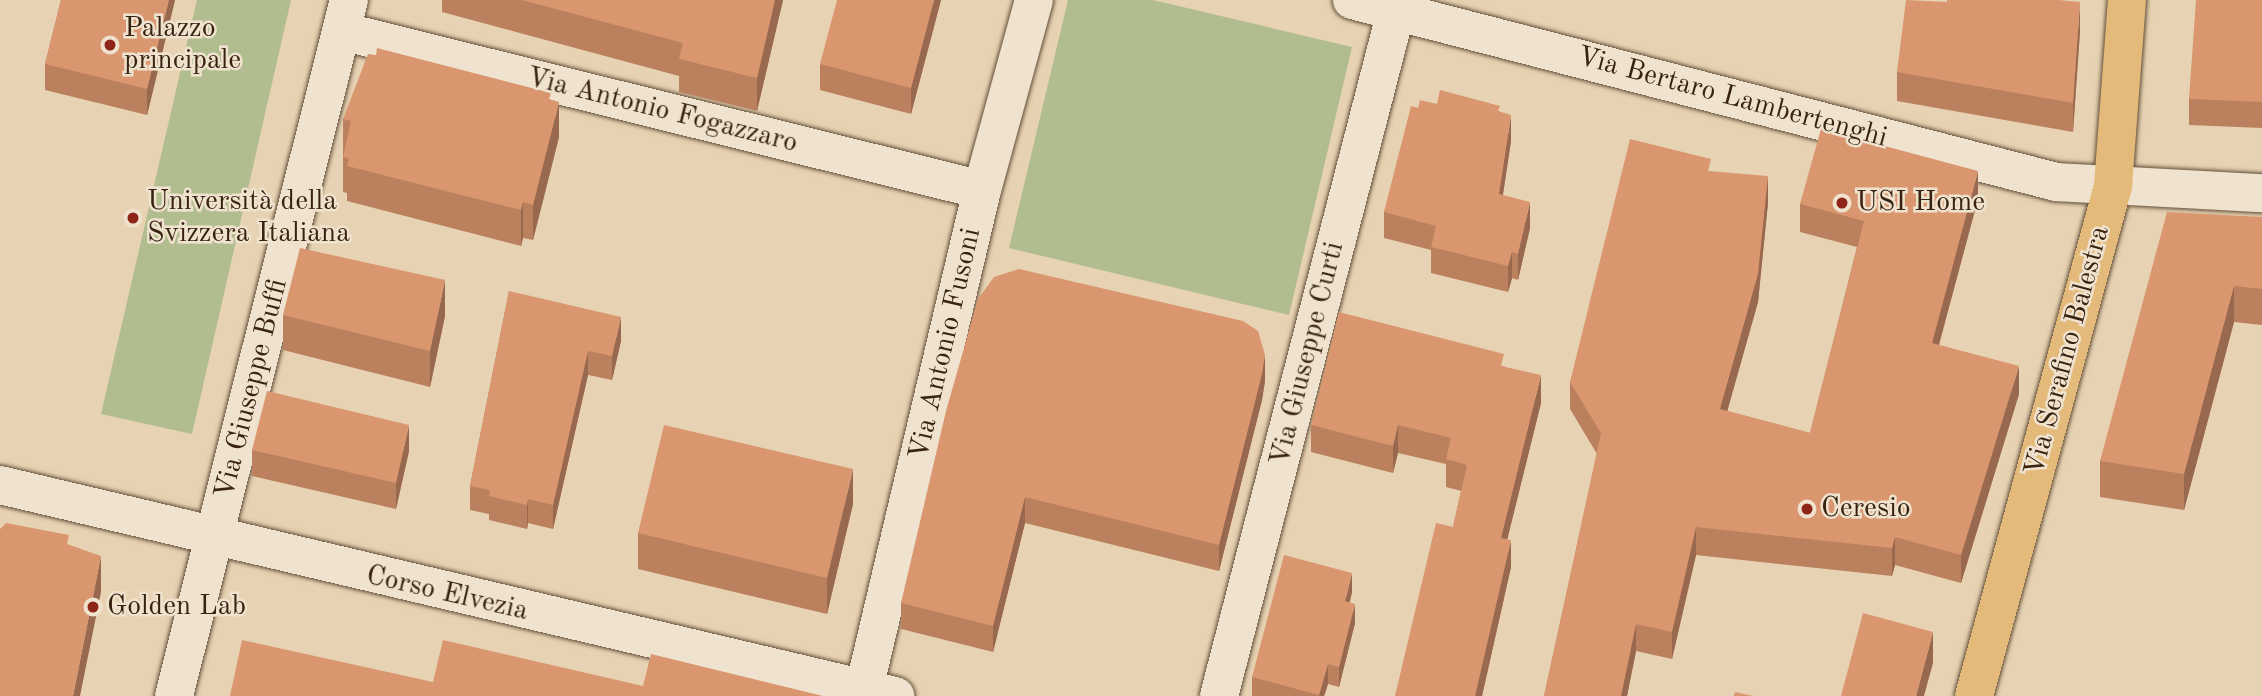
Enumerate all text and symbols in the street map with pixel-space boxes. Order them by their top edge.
place label: Palazzo principale [124,12,241,78]
marker: Palazzo principale [102,37,118,53]
street label: Via Bertaro Lambertenghi [1573,40,1891,156]
street label: Via Antonio Fogazzaro [523,61,801,161]
place label: Università della Svizzera Italiana [147,185,350,251]
place label: USI Home [1856,186,1985,220]
marker: USI Home [1834,195,1850,211]
marker: Università della Svizzera Italiana [125,210,141,226]
street label: Via Serafino Balestra [2018,222,2118,480]
street label: Via Antonio Fusoni [903,225,989,463]
street label: Via Giuseppe Curti [1264,239,1352,469]
street label: Via Giuseppe Buffi [208,276,296,502]
place label: Ceresio [1821,492,1911,526]
marker: Ceresio [1799,501,1815,517]
street label: Corso Elvezia [363,559,531,629]
place label: Golden Lab [107,590,246,624]
marker: Golden Lab [85,599,101,615]

